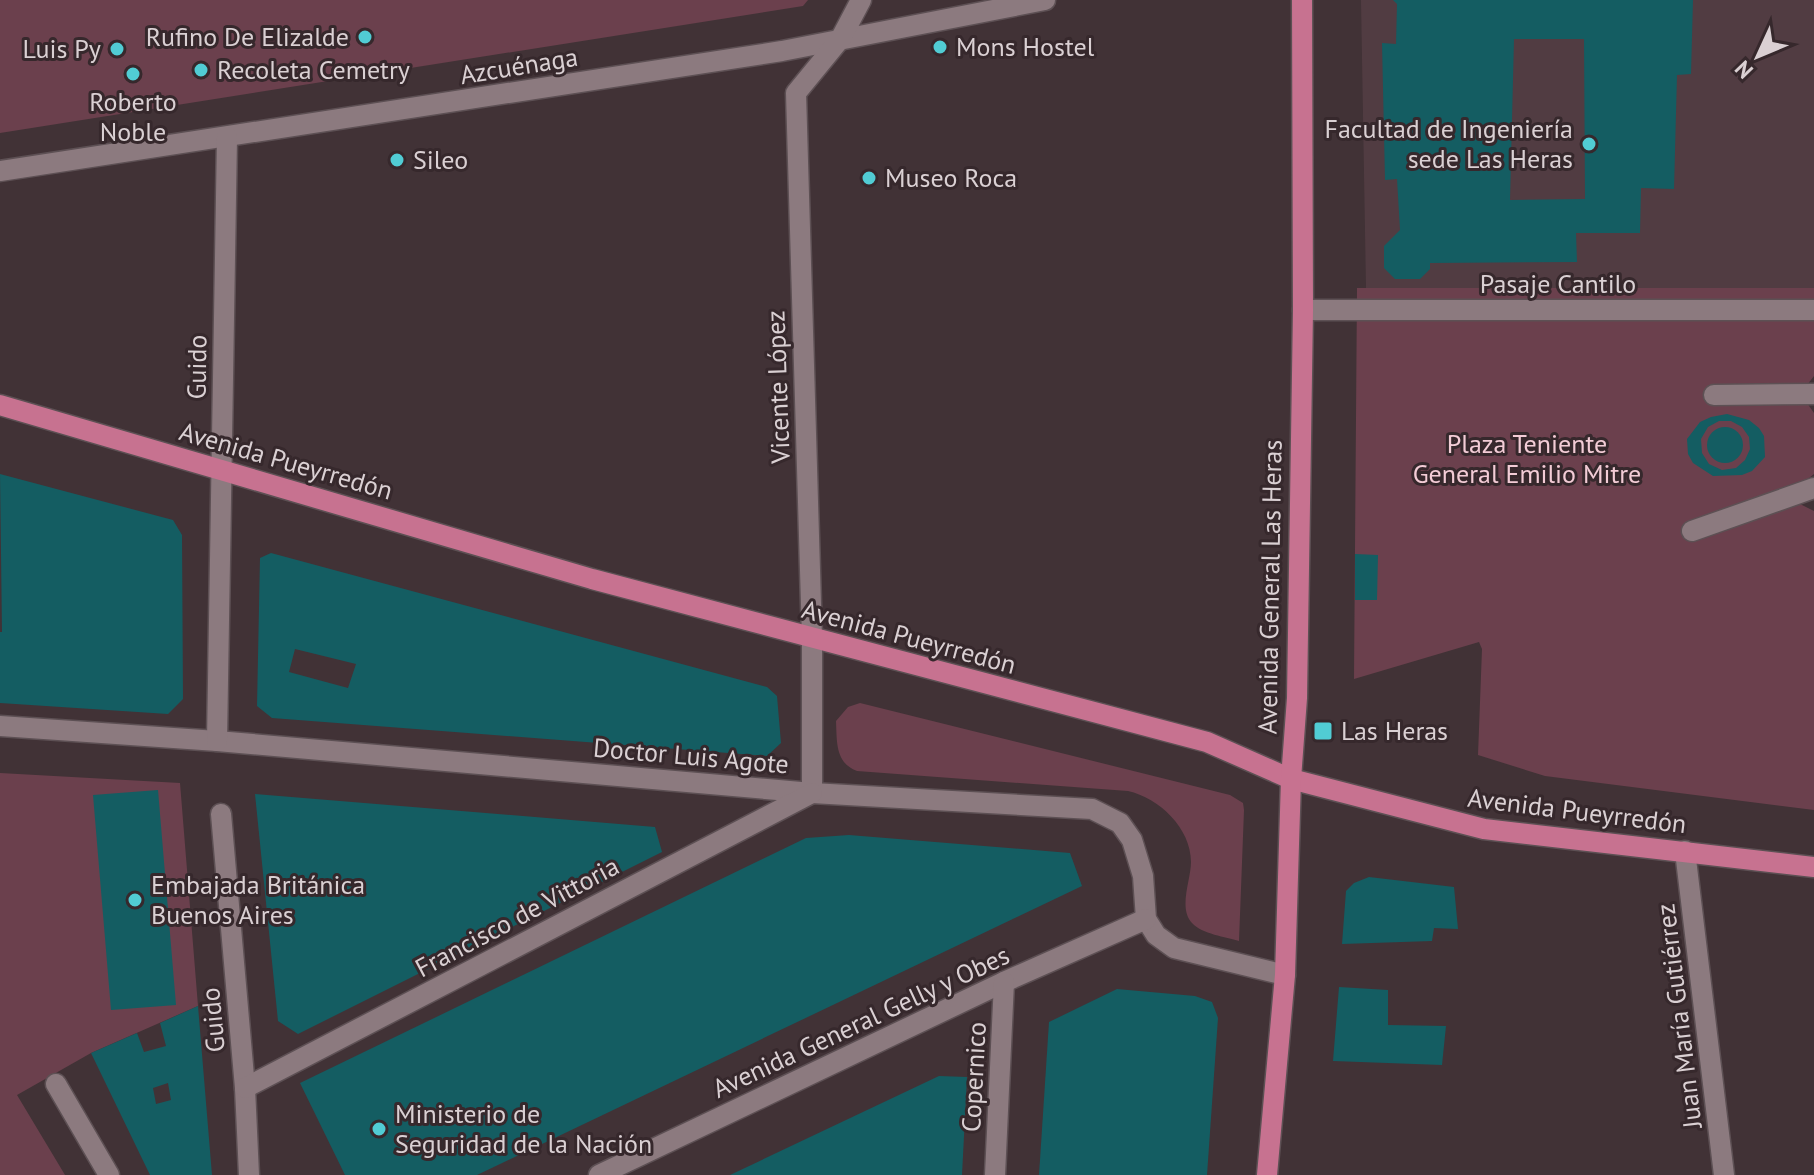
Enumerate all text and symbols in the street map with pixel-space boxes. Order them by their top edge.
north arrow [1718,16,1798,96]
place label: Rufino De Elizalde [146,20,349,53]
marker: Rufino De Elizalde [356,28,374,46]
place label: Mons Hostel [956,30,1095,63]
place label: Luis Py [23,32,101,65]
marker: Mons Hostel [931,38,949,56]
marker: Luis Py [108,40,126,58]
street label: Azcuénaga [458,40,580,91]
place label: Recoleta Cemetry [217,53,410,86]
text: N [1729,55,1759,85]
marker: Recoleta Cemetry [192,61,210,79]
marker: Roberto Noble [124,65,142,83]
place label: Roberto Noble [89,85,177,148]
place label: Facultad de Ingeniería sede Las Heras [1324,112,1573,175]
marker: Facultad de Ingeniería sede Las Heras [1580,135,1598,153]
place label: Sileo [413,143,468,176]
marker: Sileo [388,151,406,169]
place label: Museo Roca [885,161,1017,194]
marker: Museo Roca [860,169,878,187]
street label: Pasaje Cantilo [1480,267,1636,300]
street label: Vicente López [758,310,797,465]
street label: Guido [179,334,214,400]
street label: Avenida Pueyrredón [176,414,397,507]
park label: Plaza Teniente General Emilio Mitre [1413,427,1641,490]
street label: Avenida General Las Heras [1250,439,1289,735]
street label: Avenida Pueyrredón [799,592,1020,681]
place label: Las Heras [1341,714,1448,747]
marker: Las Heras [1312,720,1334,742]
street label: Doctor Luis Agote [592,731,790,780]
street label: Avenida Pueyrredón [1466,781,1688,840]
street label: Francisco de Vittoria [409,849,624,984]
place label: Embajada Británica Buenos Aires [151,868,365,931]
marker: Embajada Británica Buenos Aires [126,891,144,909]
street label: Juan María Gutiérrez [1648,902,1709,1131]
street label: Avenida General Gelly y Obes [707,938,1014,1105]
street label: Guido [193,986,232,1054]
street label: Copernico [954,1021,993,1133]
place label: Ministerio de Seguridad de la Nación [395,1097,652,1160]
marker: Ministerio de Seguridad de la Nación [370,1120,388,1138]

